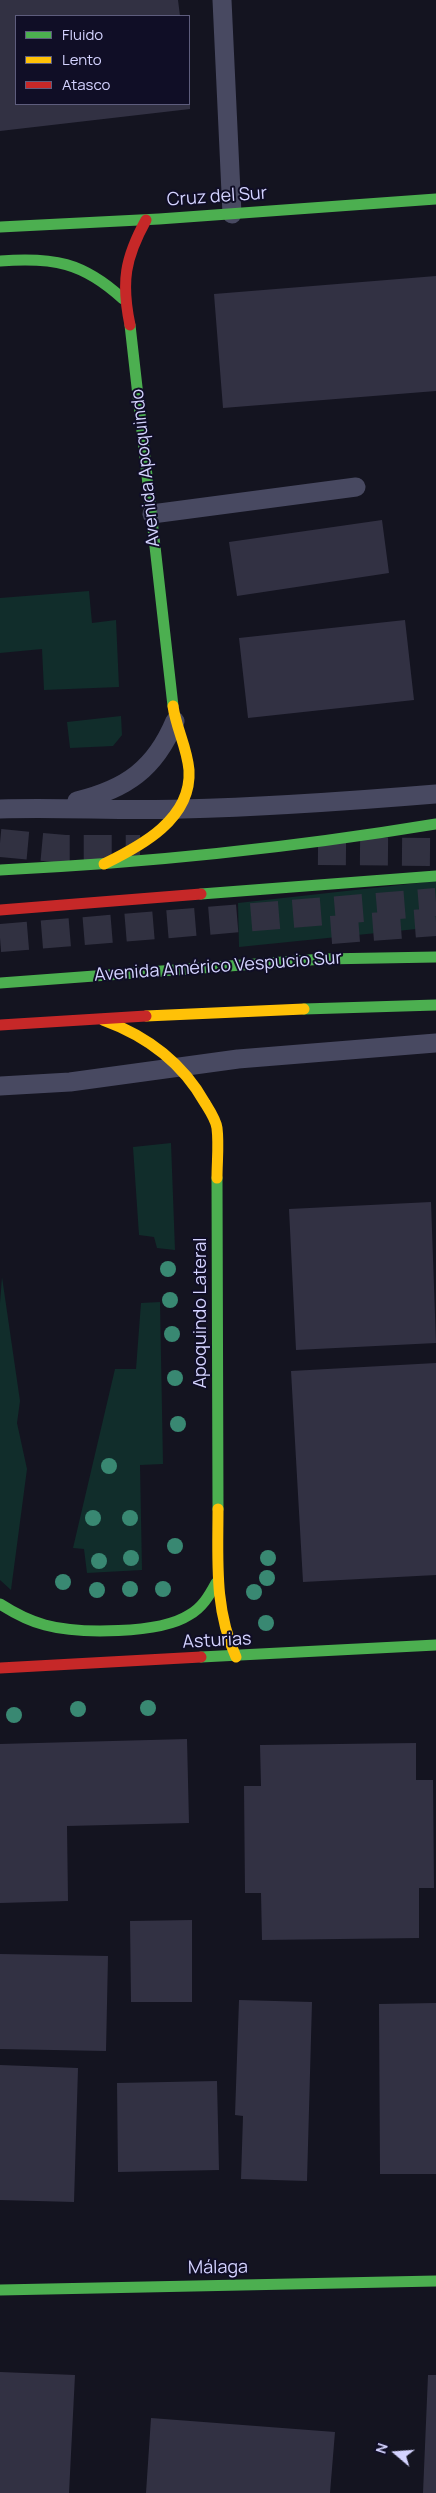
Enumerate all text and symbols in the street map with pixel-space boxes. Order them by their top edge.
legend [15,15,190,105]
text: Fluido [62,24,103,45]
text: Lento [62,49,102,70]
text: Atasco [62,74,110,95]
street label: Cruz del Sur [166,183,268,211]
street label: Avenida Apoquindo [127,388,165,548]
street label: Avenida Américo Vespucio Sur [93,948,343,986]
street label: Apoquindo Lateral [190,1238,212,1388]
street label: Asturias [182,1628,252,1654]
street label: Málaga [188,2257,248,2279]
north arrow [371,2428,421,2478]
text: N [371,2440,392,2456]

